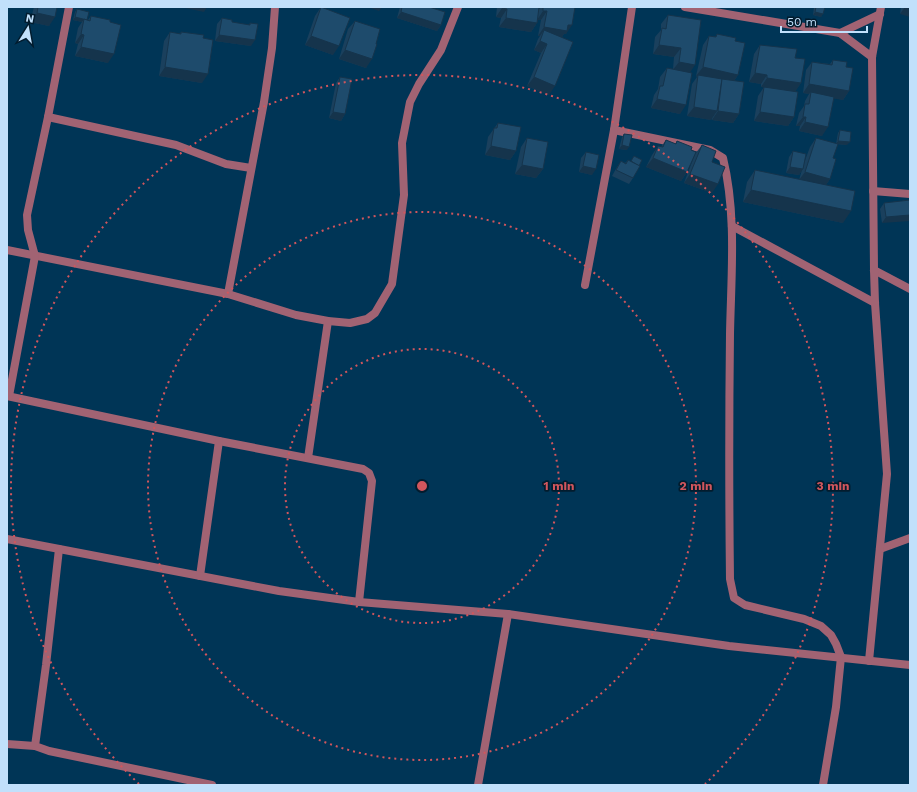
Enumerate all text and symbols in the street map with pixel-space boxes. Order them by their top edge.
north arrow [8,8,48,48]
scale bar [781,8,867,34]
text: N [25,12,35,26]
text: 50 m [787,15,817,29]
centre of rings [415,479,429,493]
text: 1 min [544,479,574,493]
text: 2 min [680,479,712,493]
text: 3 min [817,479,849,493]

